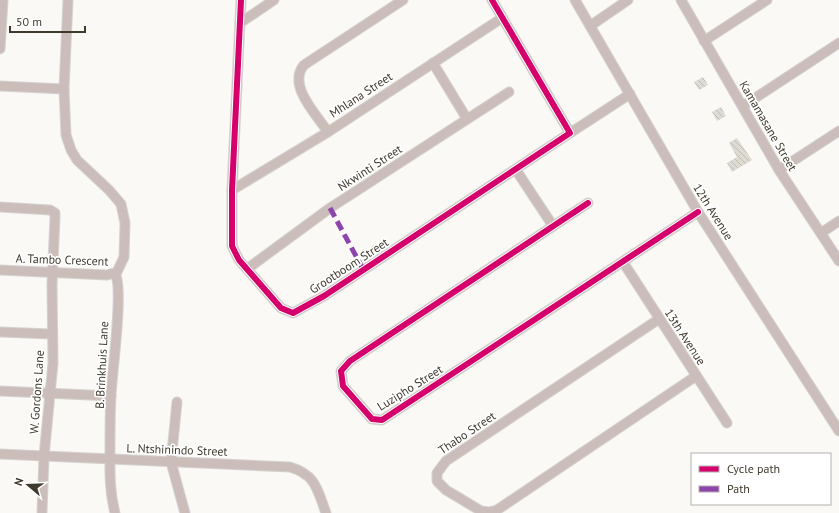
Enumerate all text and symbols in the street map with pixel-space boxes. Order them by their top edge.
scale bar [10,8,85,34]
text: 50 m [16,14,42,29]
street label: Mhlana Street [326,69,395,120]
street label: Kamamasane Street [736,78,800,174]
street label: Nkwinti Street [335,141,405,194]
street label: 12th Avenue [690,181,737,243]
street label: Grootboom Street [306,234,391,297]
street label: A. Tambo Crescent [15,250,109,269]
street label: 13th Avenue [662,306,709,368]
street label: B. Brinkhuis Lane [92,321,111,409]
street label: W. Gordons Lane [26,350,47,434]
street label: Luzipho Street [374,362,445,414]
street label: Thabo Street [435,408,498,457]
street label: L. Ntshinindo Street [126,440,228,459]
legend [691,453,831,505]
text: Cycle path [727,461,780,476]
north arrow [8,465,48,505]
text: N [11,476,26,487]
text: Path [727,481,750,496]

